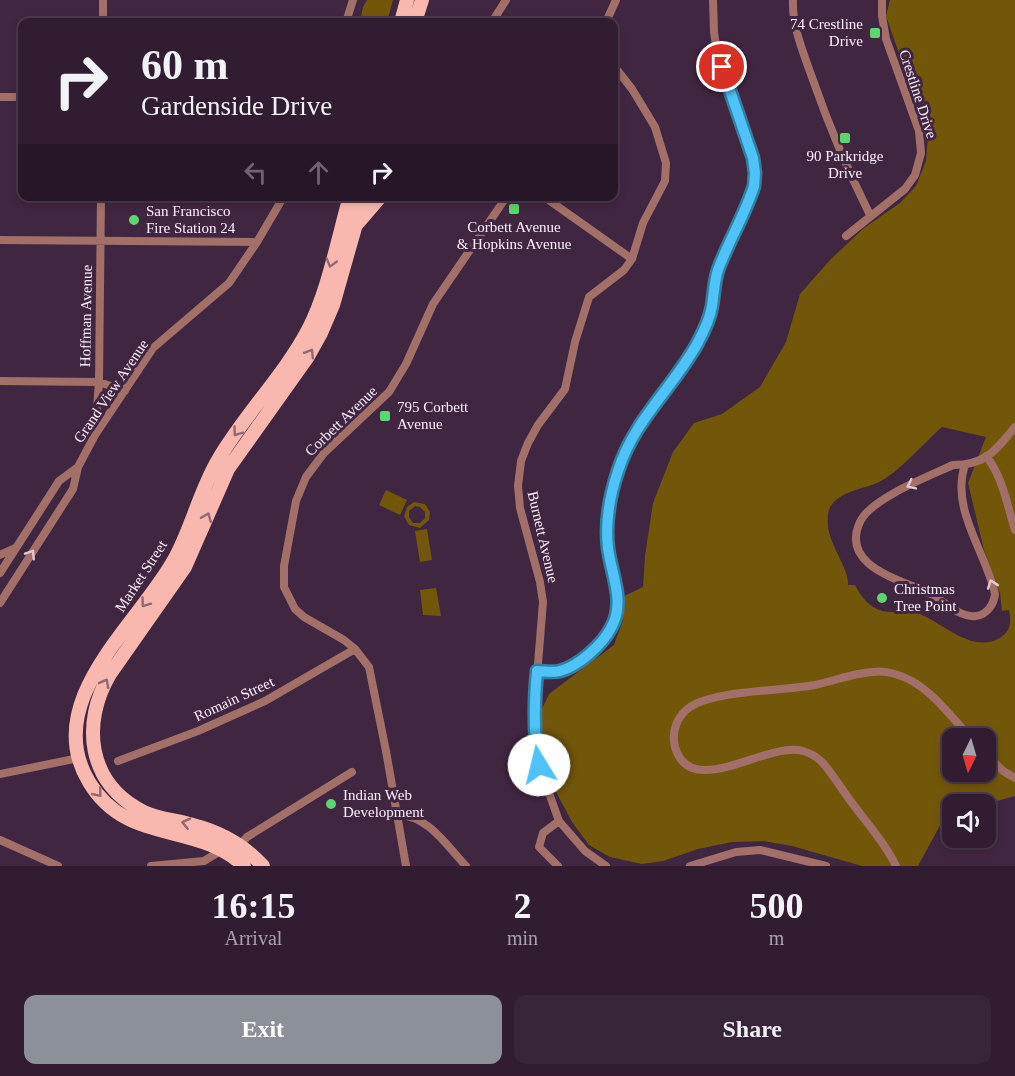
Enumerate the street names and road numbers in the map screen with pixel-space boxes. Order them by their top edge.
street label: Crestline Drive [896,48,940,141]
street label: Hoffman Avenue [77,264,95,367]
street label: Grand View Avenue [71,336,152,446]
street label: Corbett Avenue [302,383,380,459]
street label: Burnett Avenue [525,490,561,585]
street label: Market Street [112,537,171,615]
street label: Romain Street [192,673,277,724]

